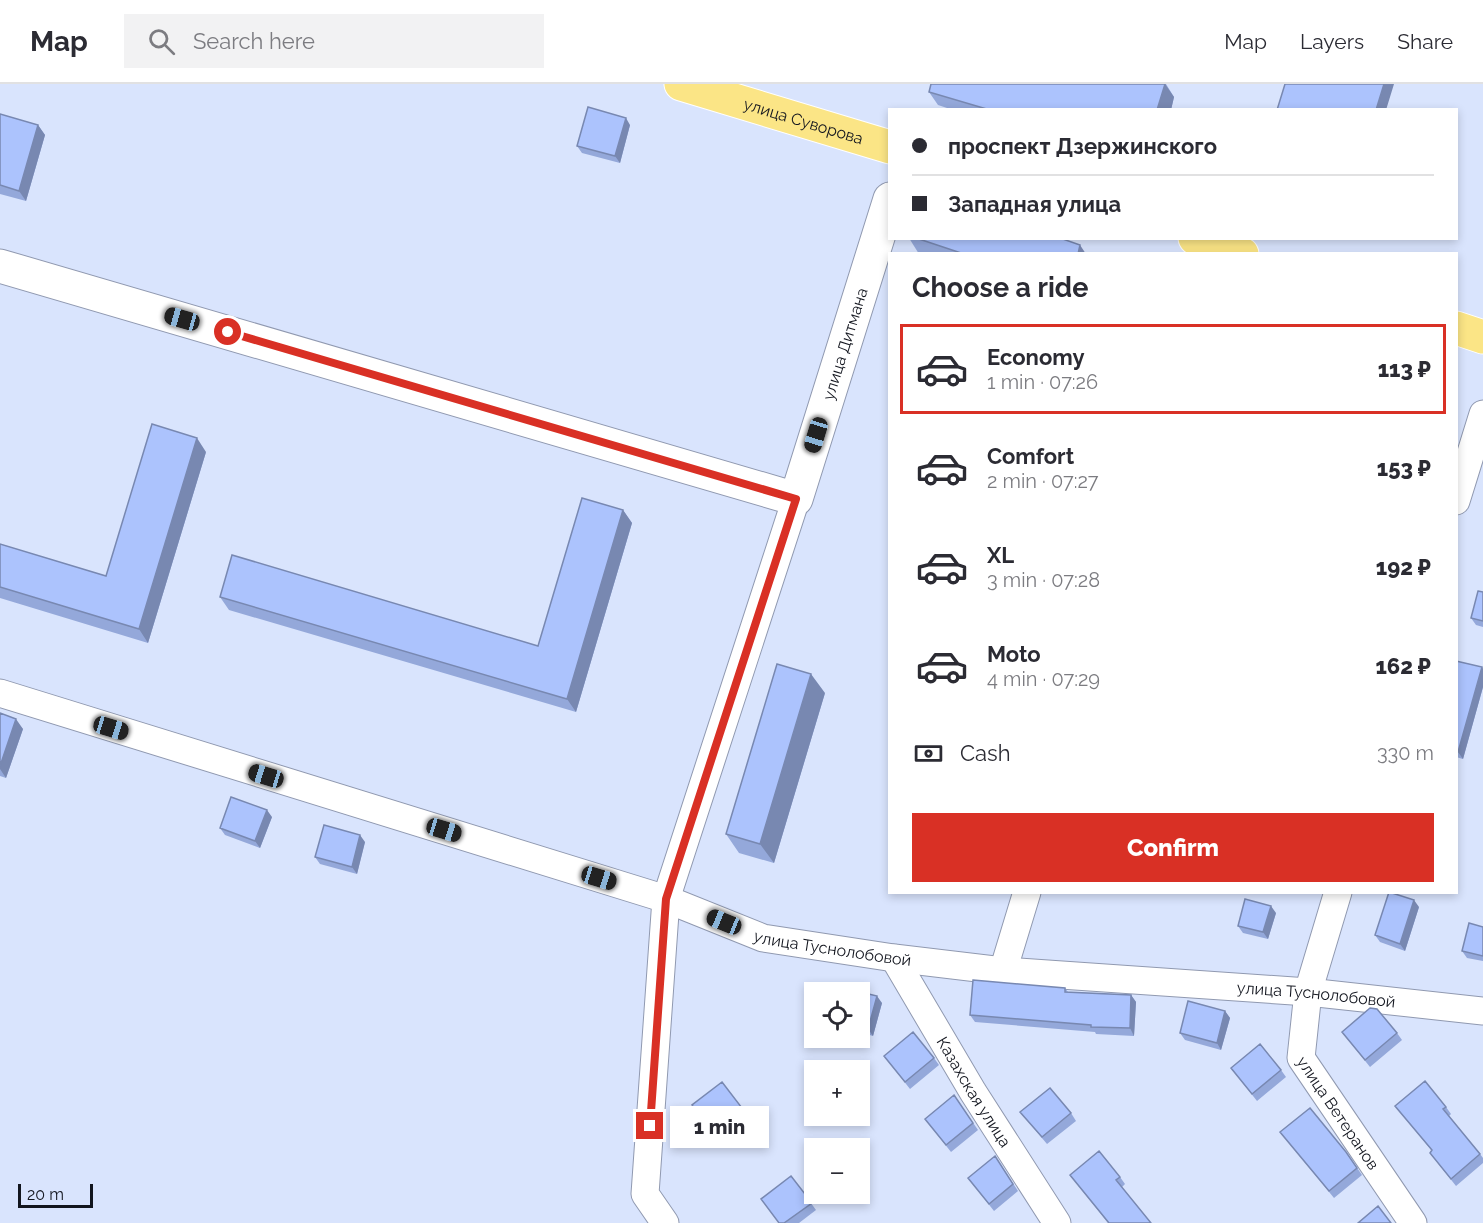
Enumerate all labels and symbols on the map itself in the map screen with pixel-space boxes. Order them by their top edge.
street label: улица Суворова [741,94,865,148]
street label: улица Дитмана [819,286,872,402]
car [162,305,202,333]
route start [214,318,241,345]
car [802,415,830,455]
car [91,714,131,742]
car [246,762,286,790]
car [424,816,464,844]
car [579,864,619,892]
car [704,907,744,937]
street label: улица Туснолобовой [751,926,912,970]
street label: улица Туснолобовой [1236,978,1396,1011]
street label: Казахская улица [933,1033,1015,1151]
street label: улица Ветеранов [1293,1053,1383,1173]
callout: 1 min [671,1105,770,1147]
route end [636,1112,663,1139]
scale bar [18,1181,93,1208]

